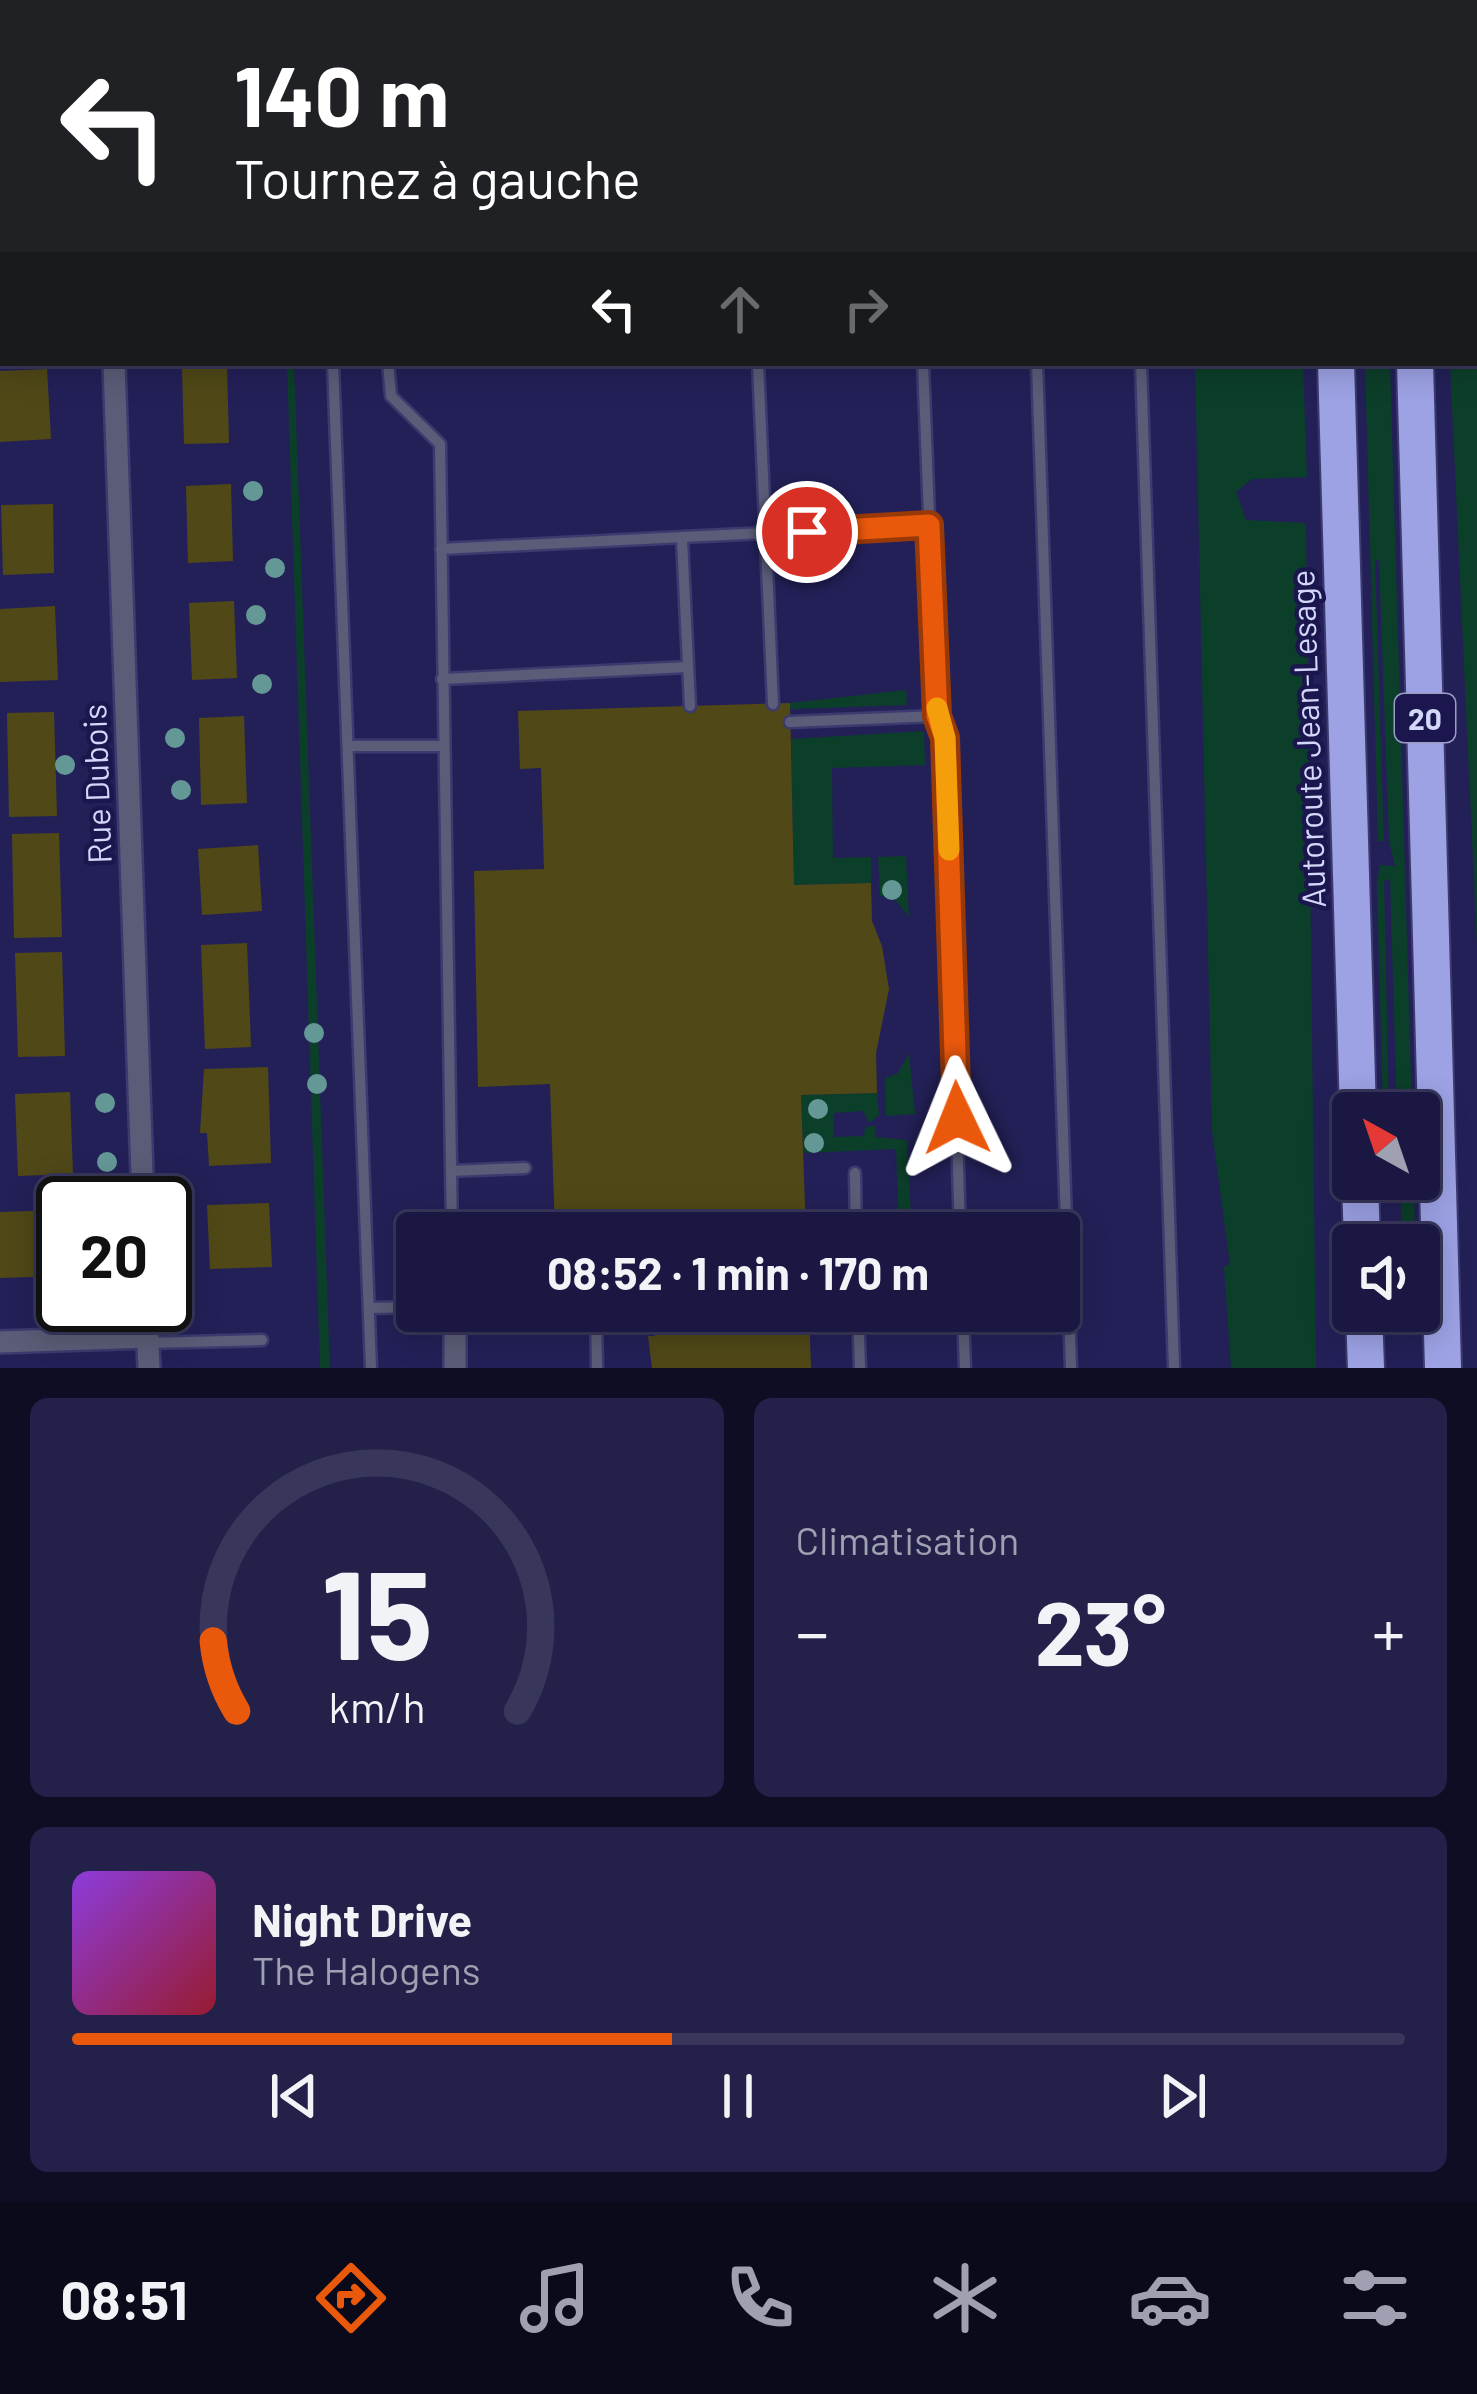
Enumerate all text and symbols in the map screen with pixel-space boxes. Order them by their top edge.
text: 140 m [234,43,449,144]
icon: left [36,48,192,204]
text: Tournez à gauche [234,145,641,210]
icon: left [581,276,647,342]
icon: ahead [707,276,773,342]
icon: right [833,276,899,342]
pin [756,481,858,583]
icon: arrive [774,499,840,565]
street label: Autoroute Jean-Lesage [1281,569,1333,909]
road number: 20 [1395,694,1455,742]
street label: Rue Dubois [73,703,119,865]
position arrow [894,1055,1020,1181]
north arrow [1332,1092,1440,1200]
map controls [1332,1092,1440,1332]
speed limit sign: 20 [36,1176,192,1332]
button: sound [1332,1224,1440,1332]
text: 08:52 · 1 min · 170 m [547,1245,929,1299]
text: Climatisation [796,1516,1019,1563]
text: 15 [321,1535,432,1685]
text: 23° [1034,1576,1166,1684]
text: − [796,1591,829,1670]
text: + [1372,1591,1405,1670]
text: km/h [328,1679,425,1731]
text: Night Drive [252,1892,472,1946]
text: The Halogens [252,1946,481,1993]
icon: previous [261,2063,327,2129]
icon: pause [705,2063,771,2129]
icon: next [1150,2063,1216,2129]
icon: directions [309,2256,393,2340]
icon: music [513,2256,597,2340]
icon: phone [718,2256,802,2340]
icon: climate [923,2256,1007,2340]
icon: car [1128,2256,1212,2340]
icon: filters [1333,2256,1417,2340]
text: 08:51 [60,2266,188,2331]

